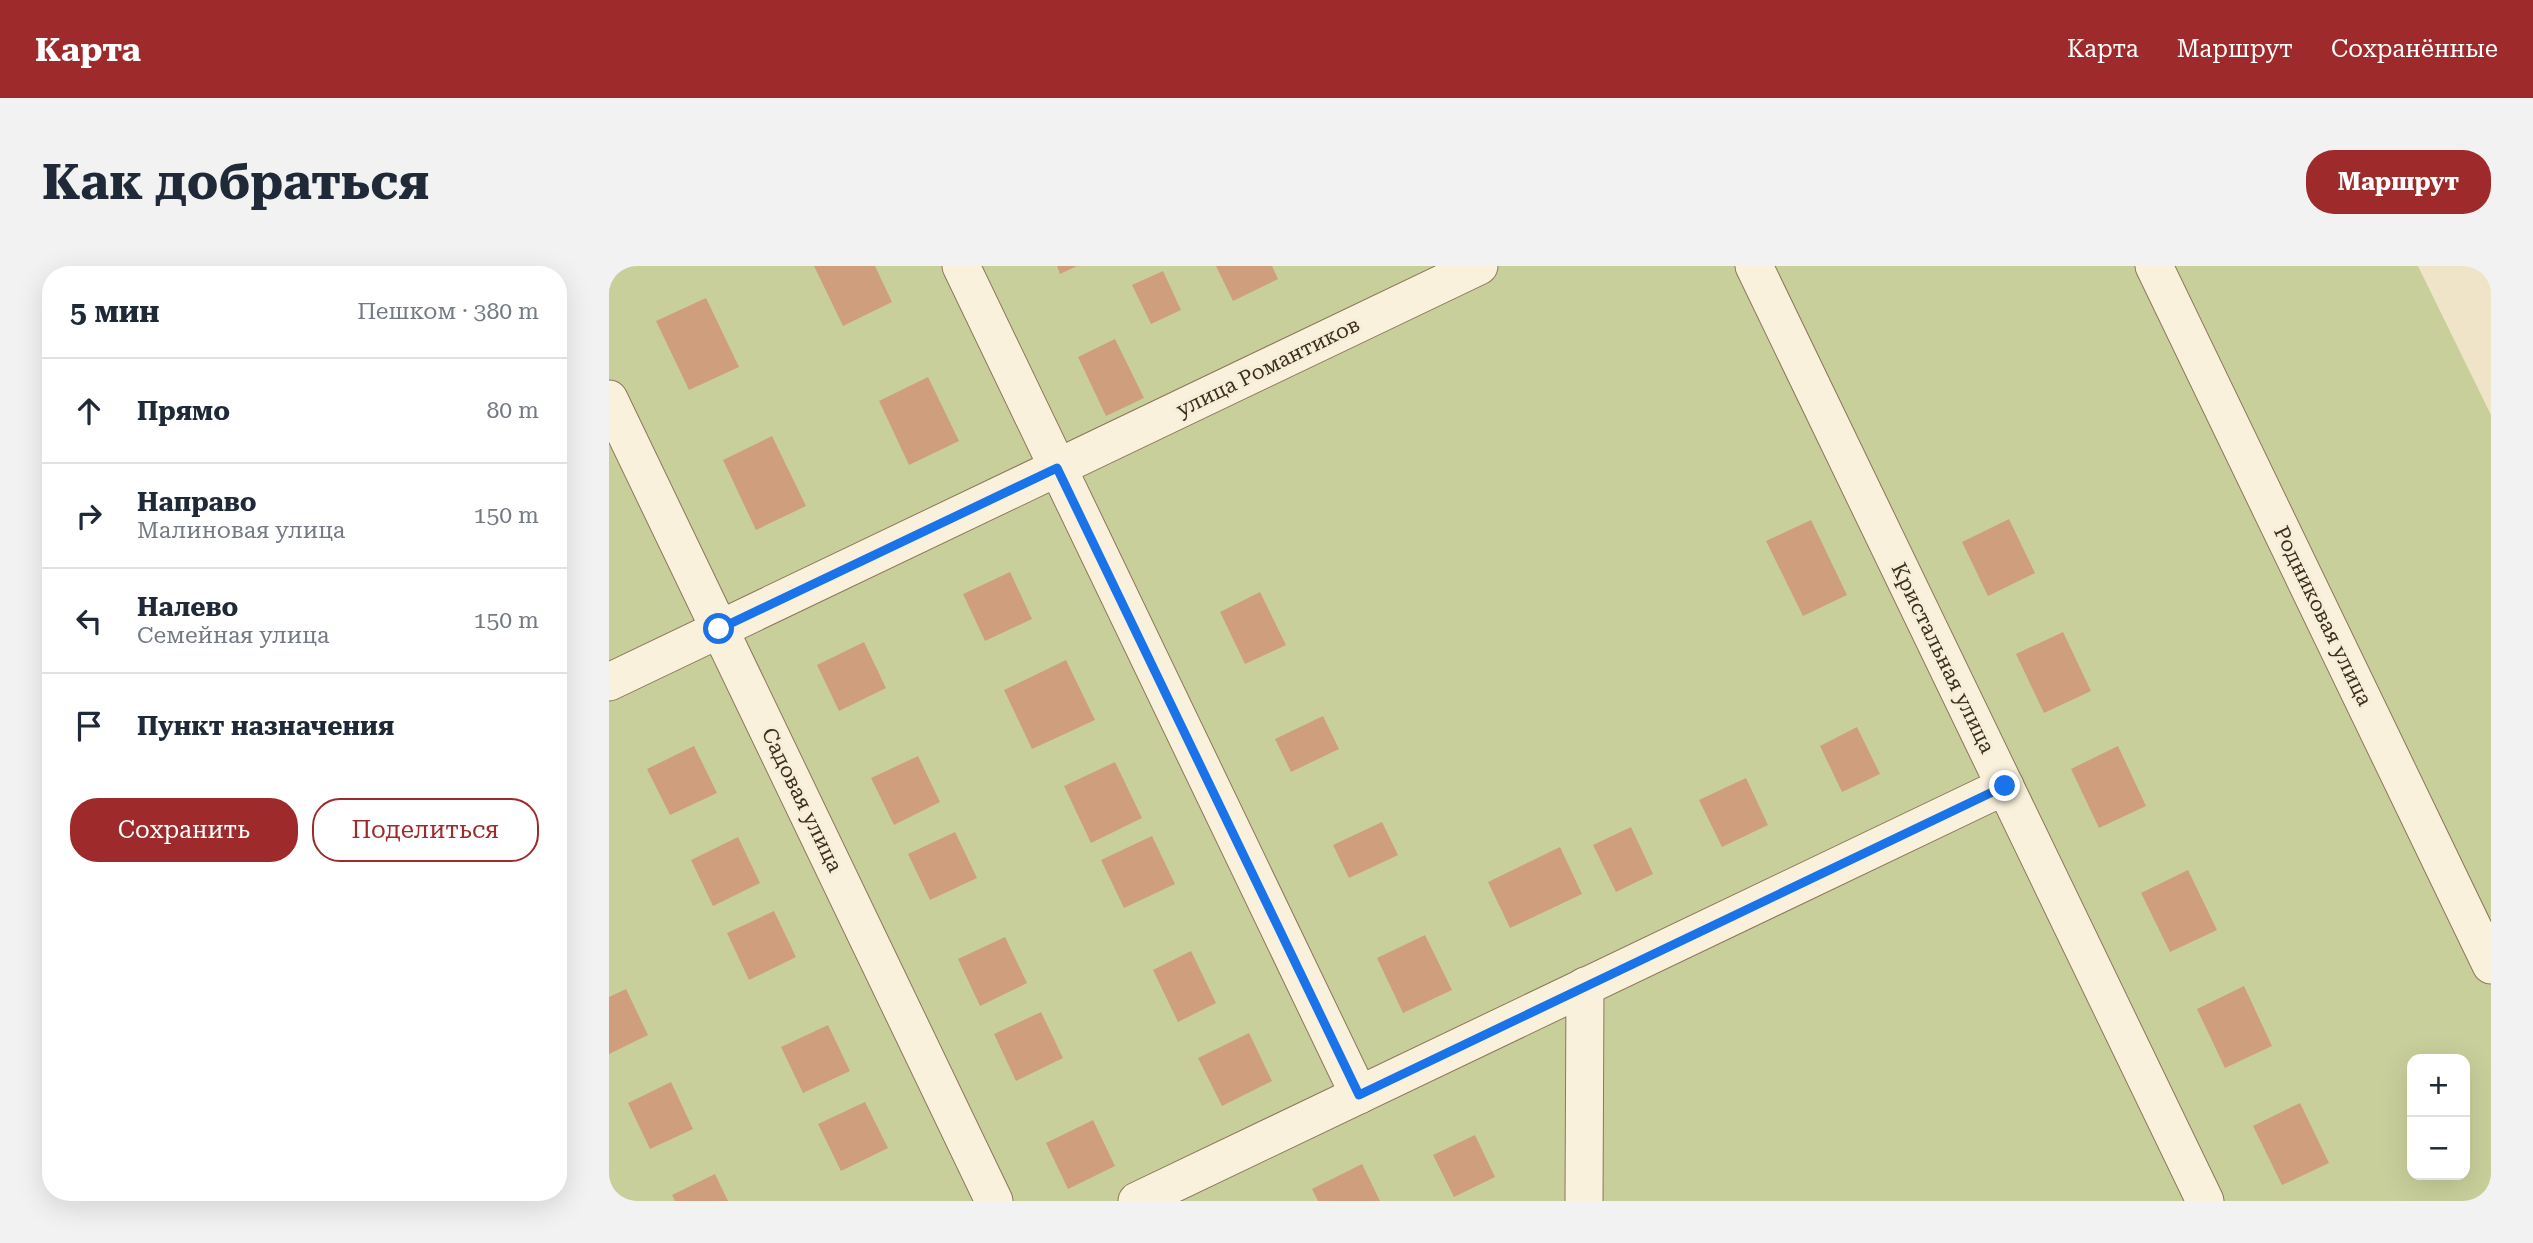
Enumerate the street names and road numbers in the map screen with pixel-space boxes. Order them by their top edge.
street label: улица Романтиков [1172,312,1364,422]
street label: Родниковая улица [2269,522,2377,710]
street label: Кристальная улица [1886,559,2000,758]
street label: Садовая улица [757,724,848,877]

